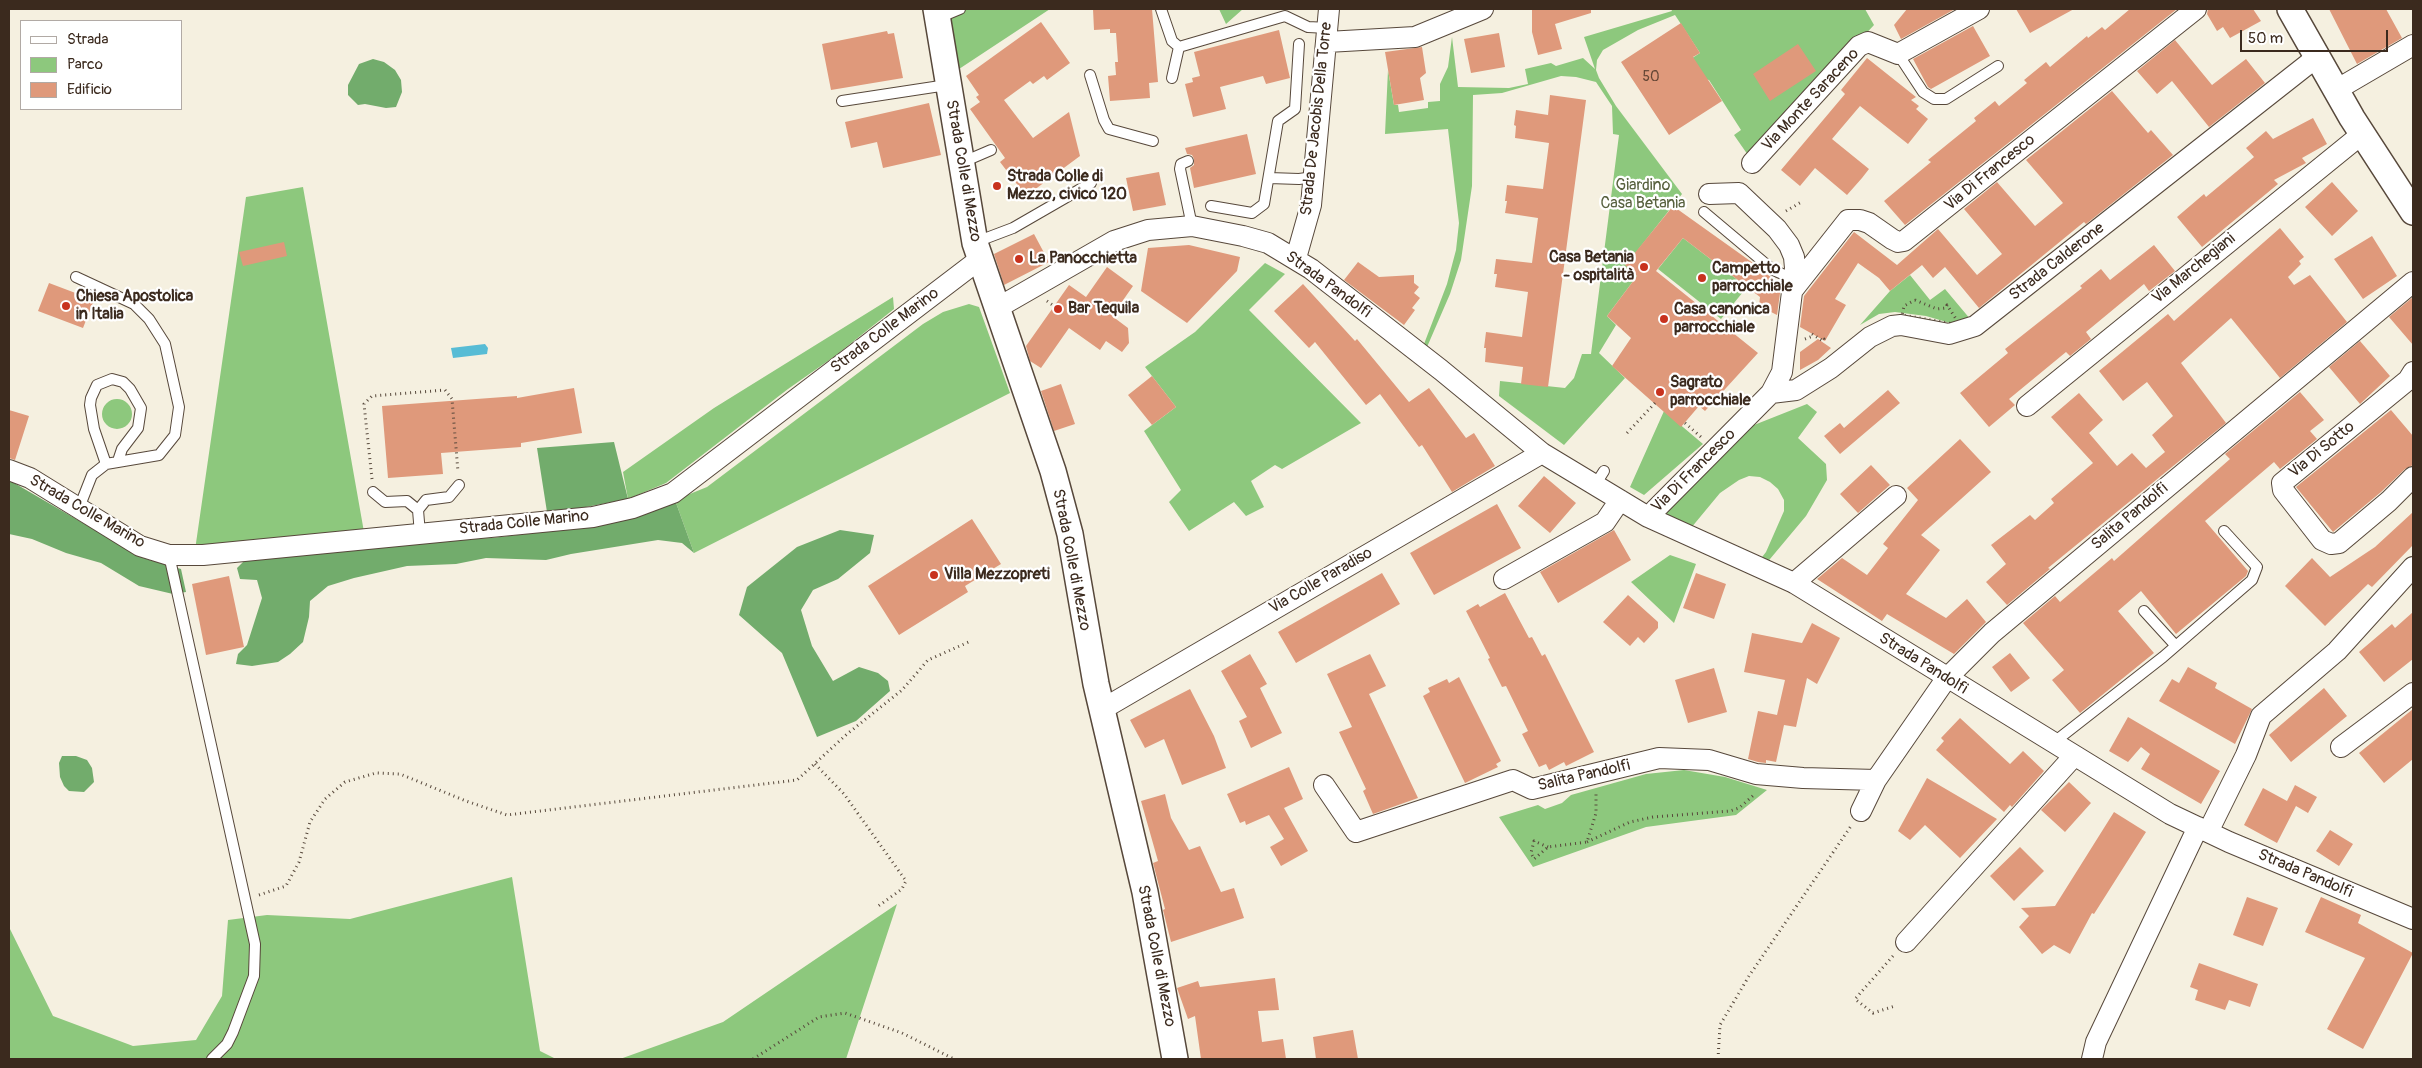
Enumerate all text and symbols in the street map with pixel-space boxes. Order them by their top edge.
legend [20,20,182,110]
scale bar [2242,20,2390,52]
street label: Strada De Jacobis Della Torre [1297,21,1337,217]
text: 50 m [2248,29,2283,48]
text: Strada [67,30,108,49]
street label: Via Monte Saraceno [1758,45,1864,155]
text: Parco [67,55,103,74]
house number: 50 [1642,69,1660,85]
text: Edificio [67,80,112,99]
street label: Strada Colle di Mezzo [941,98,985,244]
street label: Via Di Francesco [1941,131,2039,215]
place label: Strada Colle di Mezzo, civico 120 [1007,167,1127,205]
park label: Giardino Casa Betania [1600,176,1686,214]
marker: Strada Colle di Mezzo, civico 120 [991,180,1003,192]
street label: Strada Calderone [2006,219,2108,305]
street label: Via Marchegiani [2149,230,2239,308]
street label: Strada Pandolfi [1281,248,1375,322]
place label: Casa Betania - ospitalità [1549,248,1634,286]
place label: La Panocchietta [1029,249,1137,269]
marker: La Panocchietta [1013,253,1025,265]
place label: Campetto parrocchiale [1712,259,1793,297]
marker: Casa Betania - ospitalità [1638,261,1650,273]
marker: Campetto parrocchiale [1696,272,1708,284]
street label: Strada Colle Marino [827,284,943,378]
place label: Chiesa Apostolica in Italia [76,287,193,325]
place label: Bar Tequila [1068,299,1139,319]
marker: Chiesa Apostolica in Italia [60,300,72,312]
place label: Casa canonica parrocchiale [1674,300,1770,338]
marker: Bar Tequila [1052,303,1064,315]
marker: Casa canonica parrocchiale [1658,313,1670,325]
place label: Sagrato parrocchiale [1670,373,1751,411]
marker: Sagrato parrocchiale [1654,386,1666,398]
street label: Via Di Sotto [2285,418,2359,482]
street label: Via Di Francesco [1648,425,1740,517]
street label: Strada Colle Marino [26,471,148,553]
street label: Salita Pandolfi [2088,479,2172,555]
street label: Strada Colle di Mezzo [1048,488,1094,632]
street label: Strada Colle Marino [458,507,590,539]
street label: Via Colle Paradiso [1266,544,1376,618]
place label: Villa Mezzopreti [944,565,1050,585]
marker: Villa Mezzopreti [928,569,940,581]
street label: Strada Pandolfi [1875,629,1971,699]
street label: Salita Pandolfi [1536,756,1632,796]
street label: Strada Pandolfi [2255,845,2355,903]
street label: Strada Colle di Mezzo [1133,884,1179,1028]

